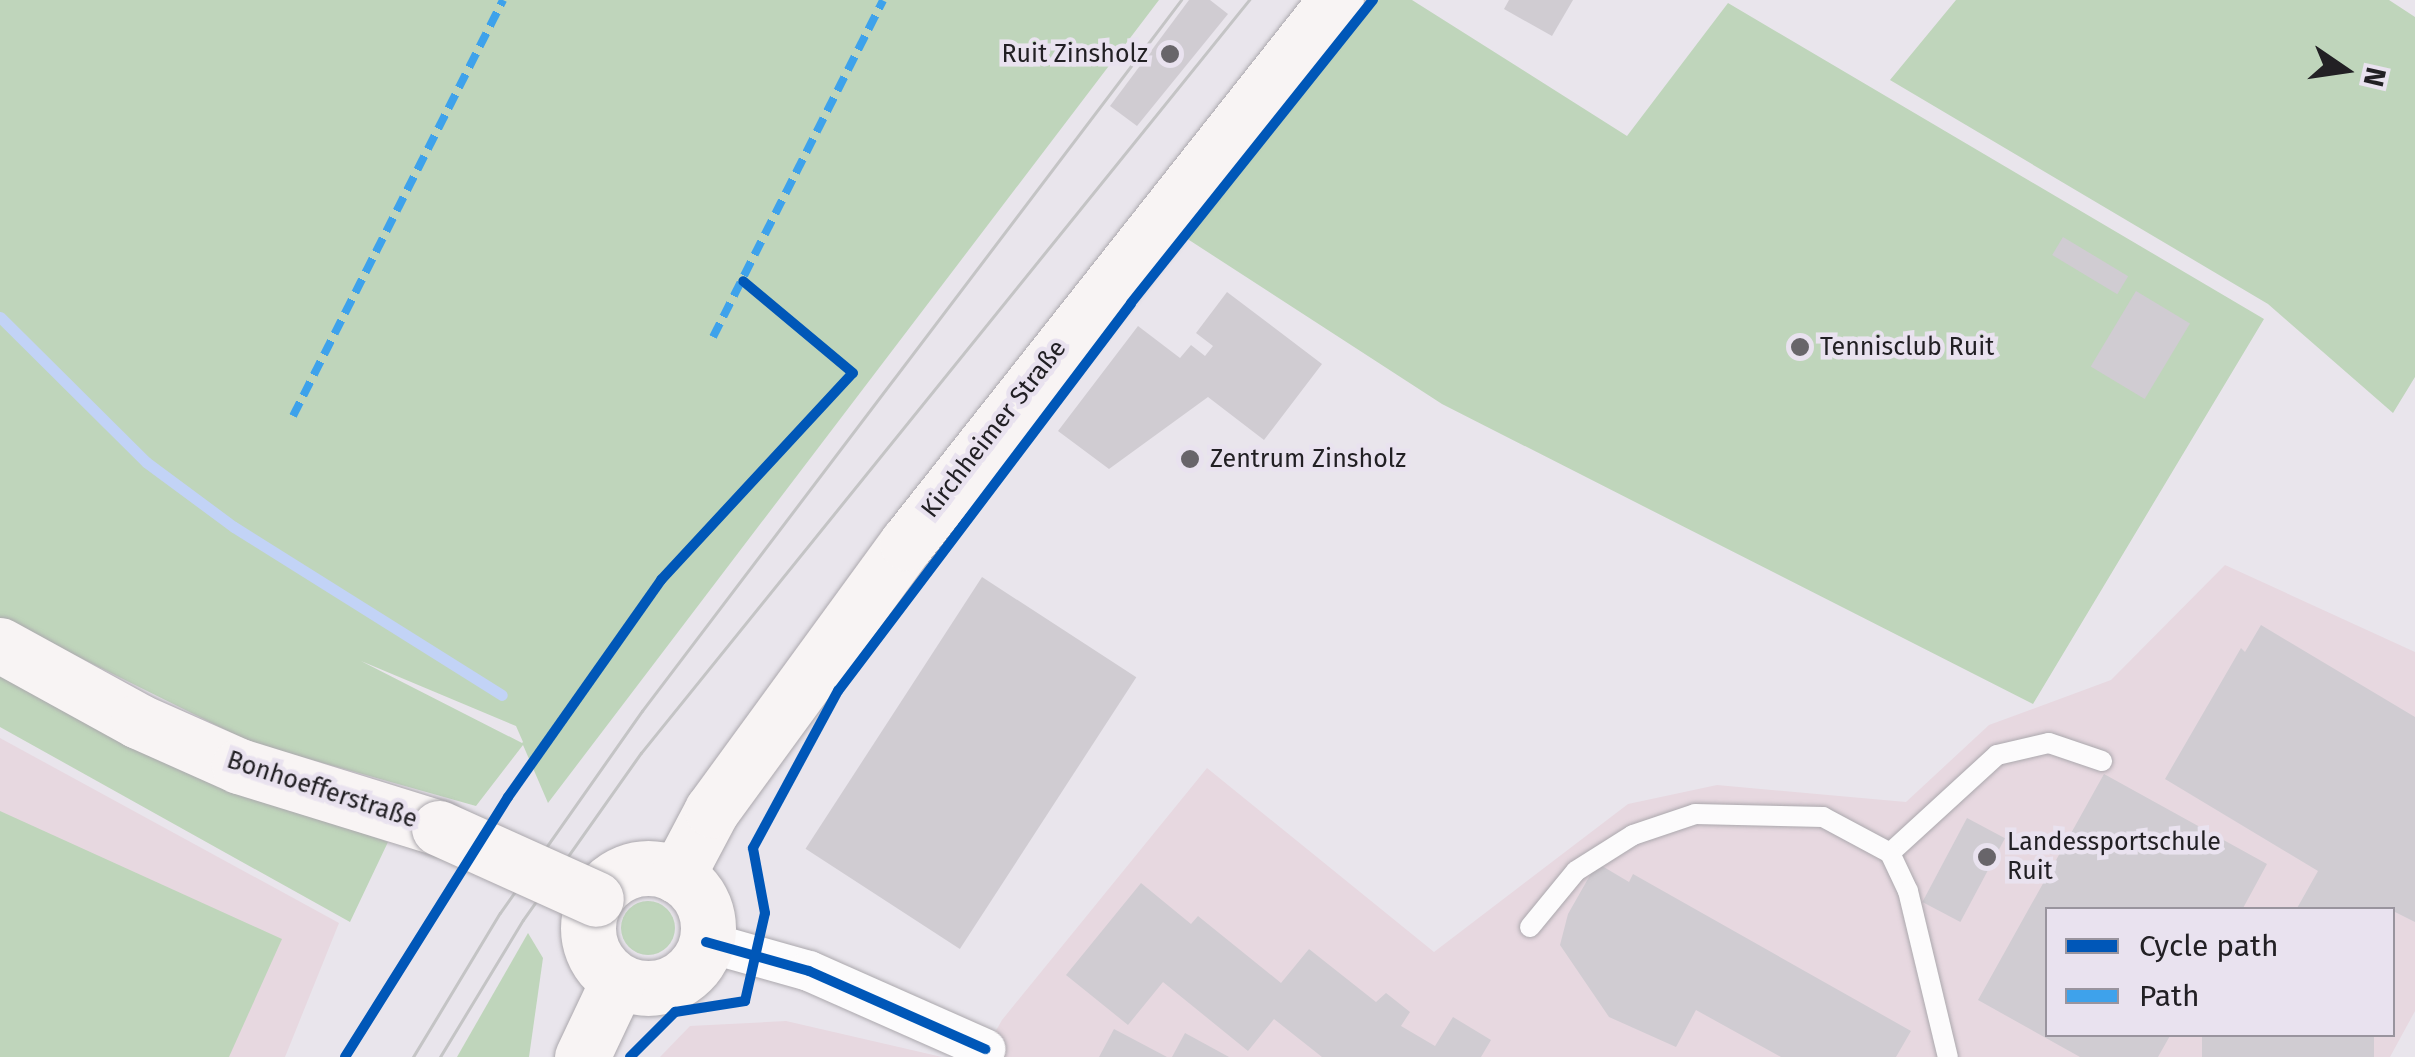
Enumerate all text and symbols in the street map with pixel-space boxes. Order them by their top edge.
north arrow [2295,20,2395,120]
place label: Ruit Zinsholz [1001,39,1148,69]
marker: Ruit Zinsholz [1157,41,1183,67]
text: N [2357,64,2393,90]
place label: Tennisclub Ruit [1820,332,1994,362]
street label: Kirchheimer Straße [915,334,1073,524]
marker: Tennisclub Ruit [1789,336,1811,358]
place label: Zentrum Zinsholz [1210,444,1406,474]
marker: Zentrum Zinsholz [1179,448,1201,470]
street label: Bonhoefferstraße [223,745,421,835]
place label: Landessportschule Ruit [2007,828,2221,887]
marker: Landessportschule Ruit [1976,846,1998,868]
legend [2045,907,2395,1037]
text: Cycle path [2139,928,2278,964]
text: Path [2139,978,2200,1014]

